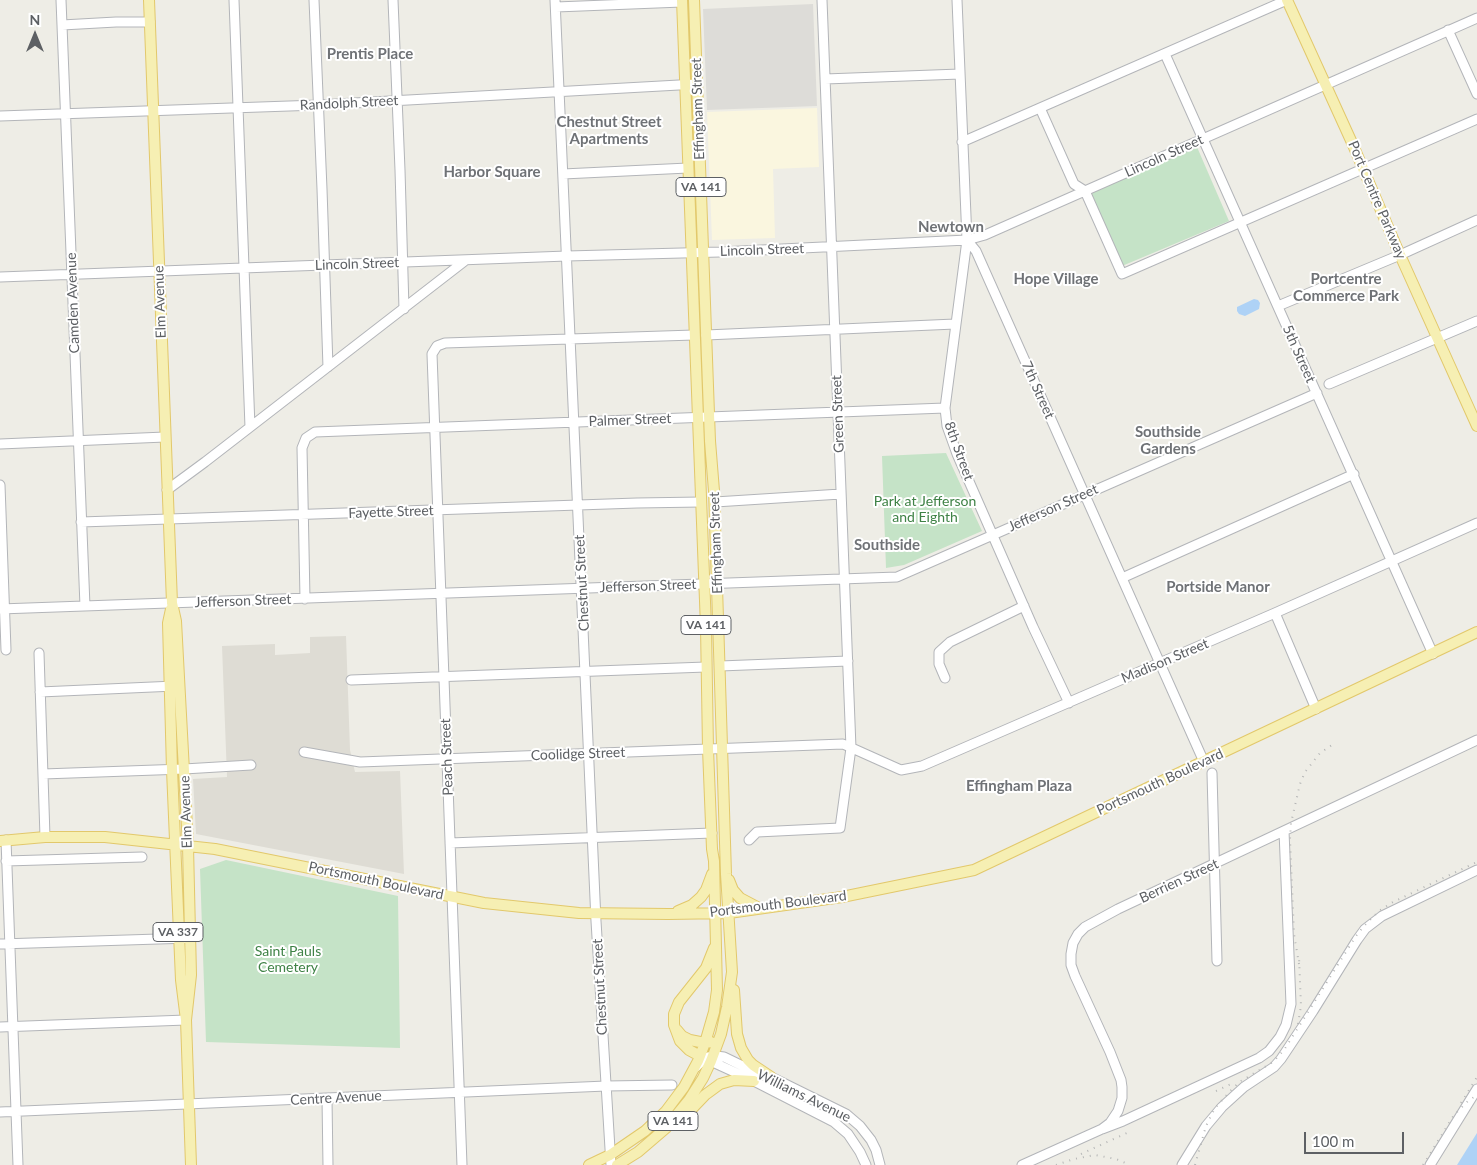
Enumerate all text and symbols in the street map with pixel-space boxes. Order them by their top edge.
north arrow [10,10,60,60]
text: N [30,11,40,28]
district label: Prentis Place [327,45,413,63]
street label: Effingham Street [688,58,708,160]
street label: Randolph Street [299,92,399,114]
district label: Chestnut Street Apartments [556,113,662,148]
street label: Lincoln Street [1122,131,1206,181]
street label: Port Centre Parkway [1344,138,1410,262]
district label: Harbor Square [443,163,541,181]
road number: VA 141 [676,178,726,196]
district label: Newtown [918,218,984,236]
street label: Lincoln Street [720,240,804,260]
street label: Camden Avenue [63,252,83,354]
street label: Lincoln Street [315,254,399,274]
street label: Elm Avenue [150,265,170,339]
district label: Hope Village [1013,270,1099,288]
district label: Portcentre Commerce Park [1293,270,1399,305]
street label: 5th Street [1279,323,1319,385]
street label: 7th Street [1018,359,1058,421]
street label: Green Street [828,375,848,453]
street label: Palmer Street [588,410,672,430]
street label: 8th Street [941,419,977,483]
district label: Southside Gardens [1135,423,1201,458]
street label: Jefferson Street [1005,481,1101,535]
street label: Effingham Street [706,492,726,594]
park label: Park at Jefferson and Eighth [874,493,976,526]
street label: Fayette Street [348,502,434,522]
street label: Chestnut Street [571,534,593,632]
district label: Southside [854,536,920,554]
street label: Jefferson Street [599,576,697,596]
district label: Portside Manor [1166,578,1270,596]
street label: Jefferson Street [194,591,292,611]
road number: VA 141 [681,616,731,634]
street label: Madison Street [1119,635,1211,687]
street label: Peach Street [437,718,457,796]
street label: Coolidge Street [530,744,626,764]
street label: Portsmouth Boulevard [1094,745,1226,819]
street label: Elm Avenue [176,775,196,849]
district label: Effingham Plaza [966,777,1072,795]
street label: Berrien Street [1137,855,1221,907]
street label: Portsmouth Boulevard [307,858,445,904]
street label: Portsmouth Boulevard [709,887,847,921]
road number: VA 337 [153,922,203,942]
street label: Chestnut Street [589,938,611,1036]
park label: Saint Pauls Cemetery [255,943,321,976]
street label: Williams Avenue [754,1066,854,1126]
street label: Centre Avenue [290,1087,382,1109]
road number: VA 141 [648,1112,698,1130]
scale bar [1307,1122,1407,1154]
text: 100 m [1312,1132,1354,1150]

